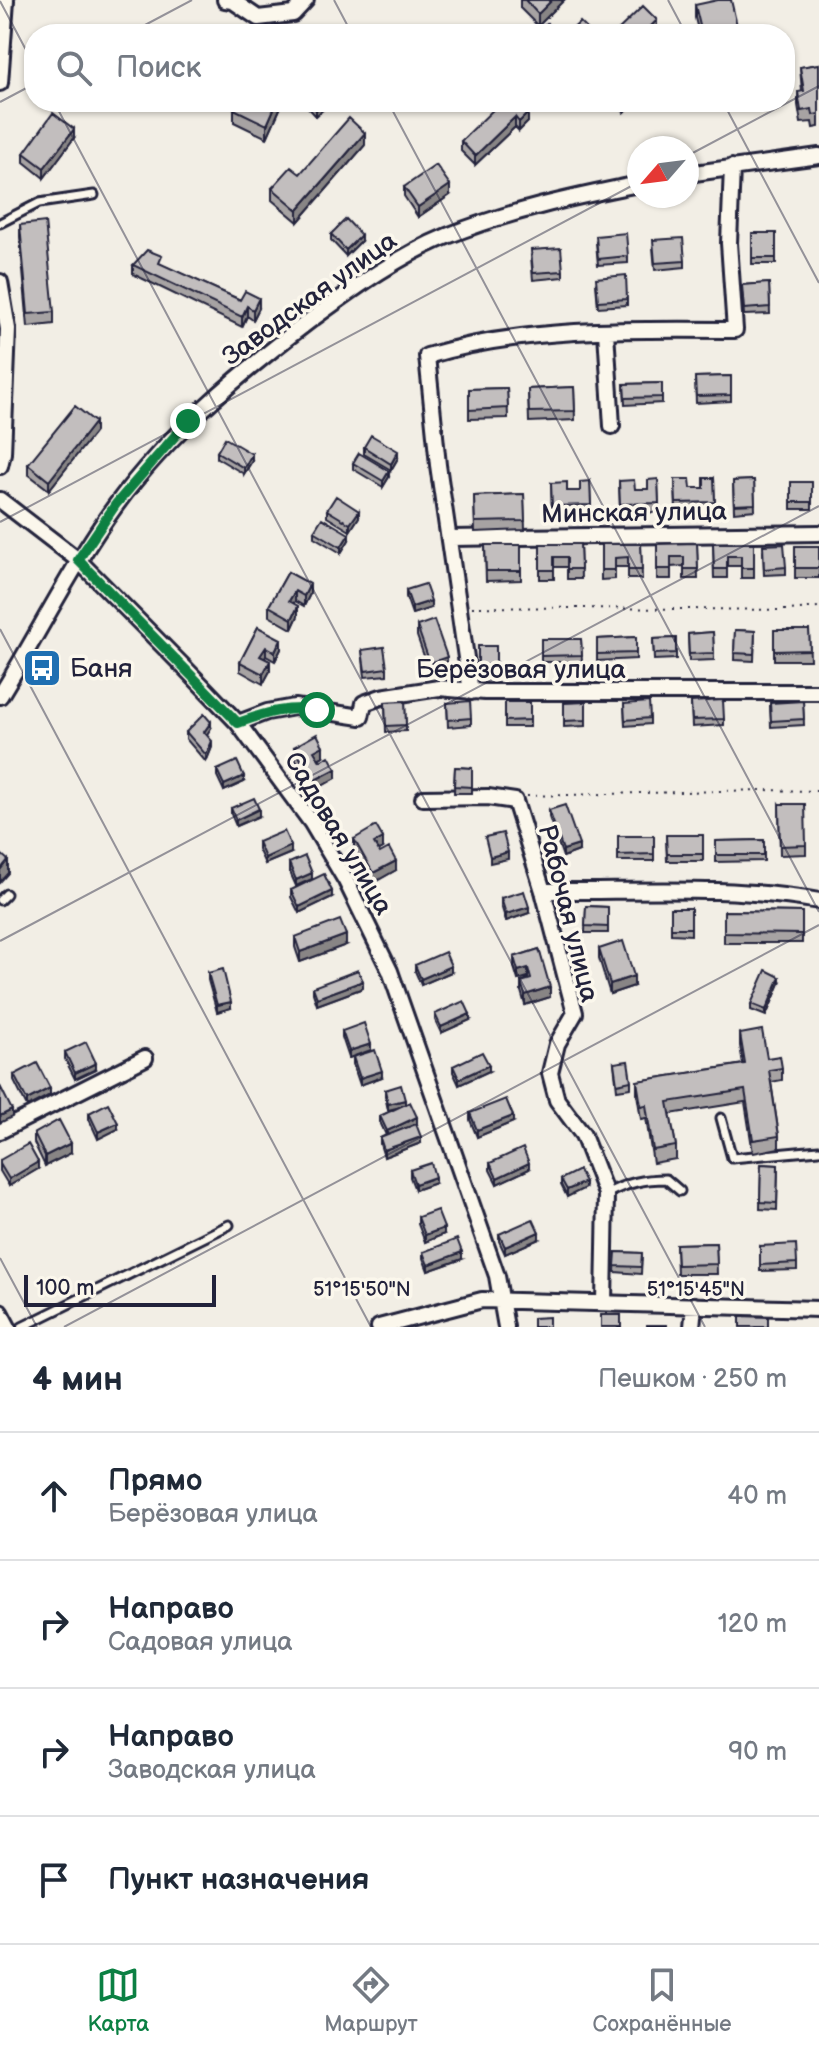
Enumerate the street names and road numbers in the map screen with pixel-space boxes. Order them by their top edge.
street label: Заводская улица [217,226,403,373]
street label: Минская улица [541,496,727,531]
street label: Берёзовая улица [416,655,626,686]
street label: Садовая улица [277,747,399,921]
street label: Рабочая улица [531,821,605,1005]

